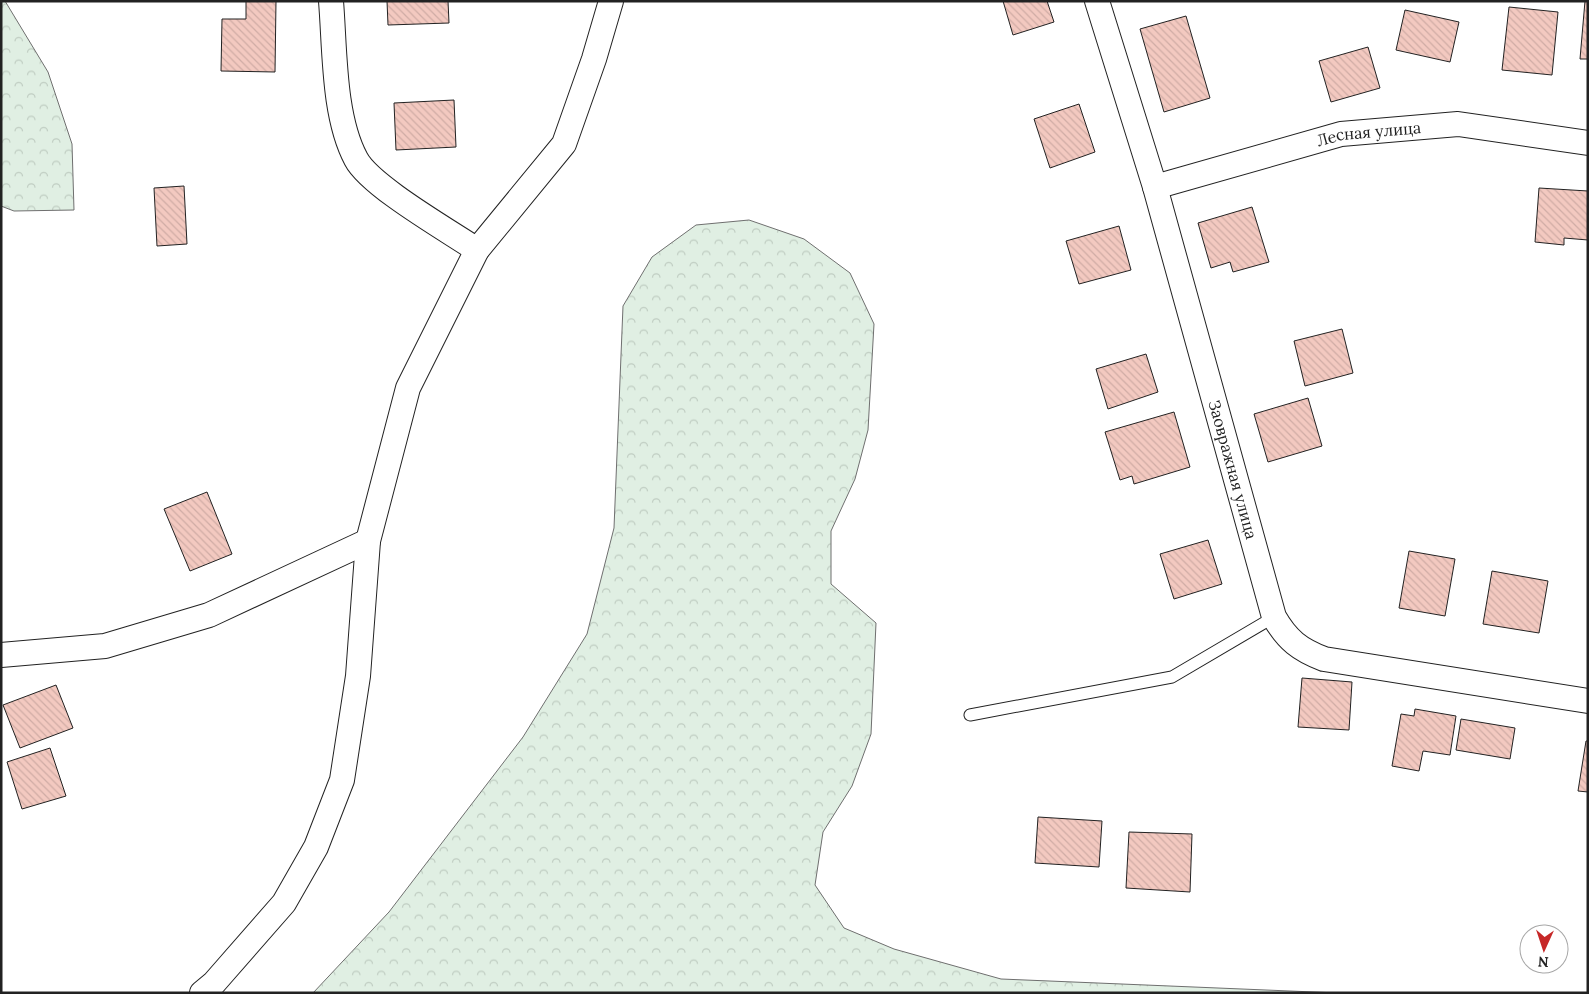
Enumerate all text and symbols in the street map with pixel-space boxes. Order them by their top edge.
street label: Лесная улица [1314,117,1422,150]
street label: Заовражная улица [1204,398,1262,541]
north arrow [1519,924,1569,974]
text: N [1537,953,1549,971]

